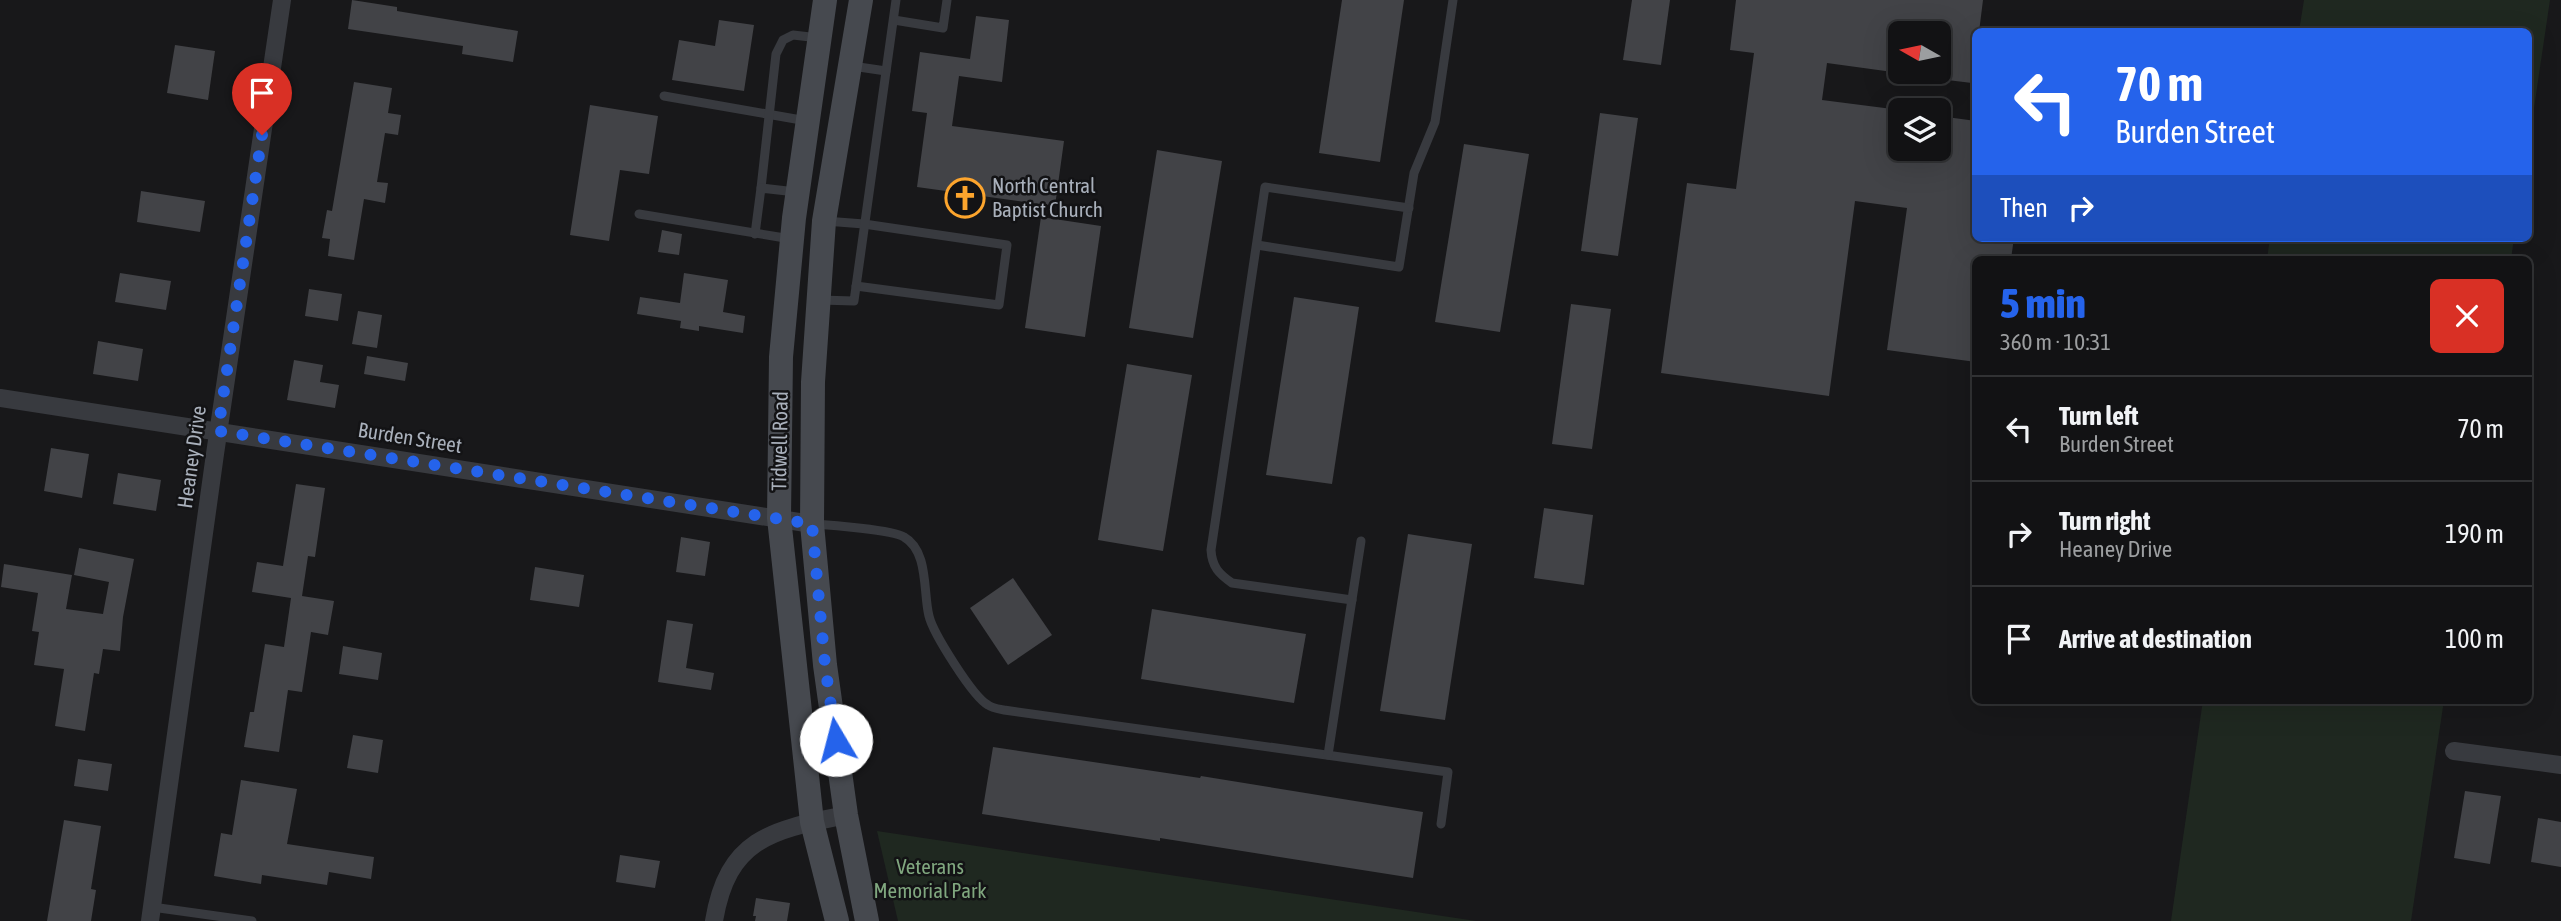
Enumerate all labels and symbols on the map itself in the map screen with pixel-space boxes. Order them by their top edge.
north arrow [1888,21,1951,84]
pin [232,63,292,135]
place label: North Central Baptist Church [992,173,1103,221]
church icon: North Central Baptist Church [944,177,986,219]
street label: Tidwell Road [766,391,792,491]
street label: Heaney Drive [172,404,210,510]
street label: Burden Street [356,417,464,457]
position arrow [799,703,873,777]
park label: Veterans Memorial Park [874,854,986,902]

